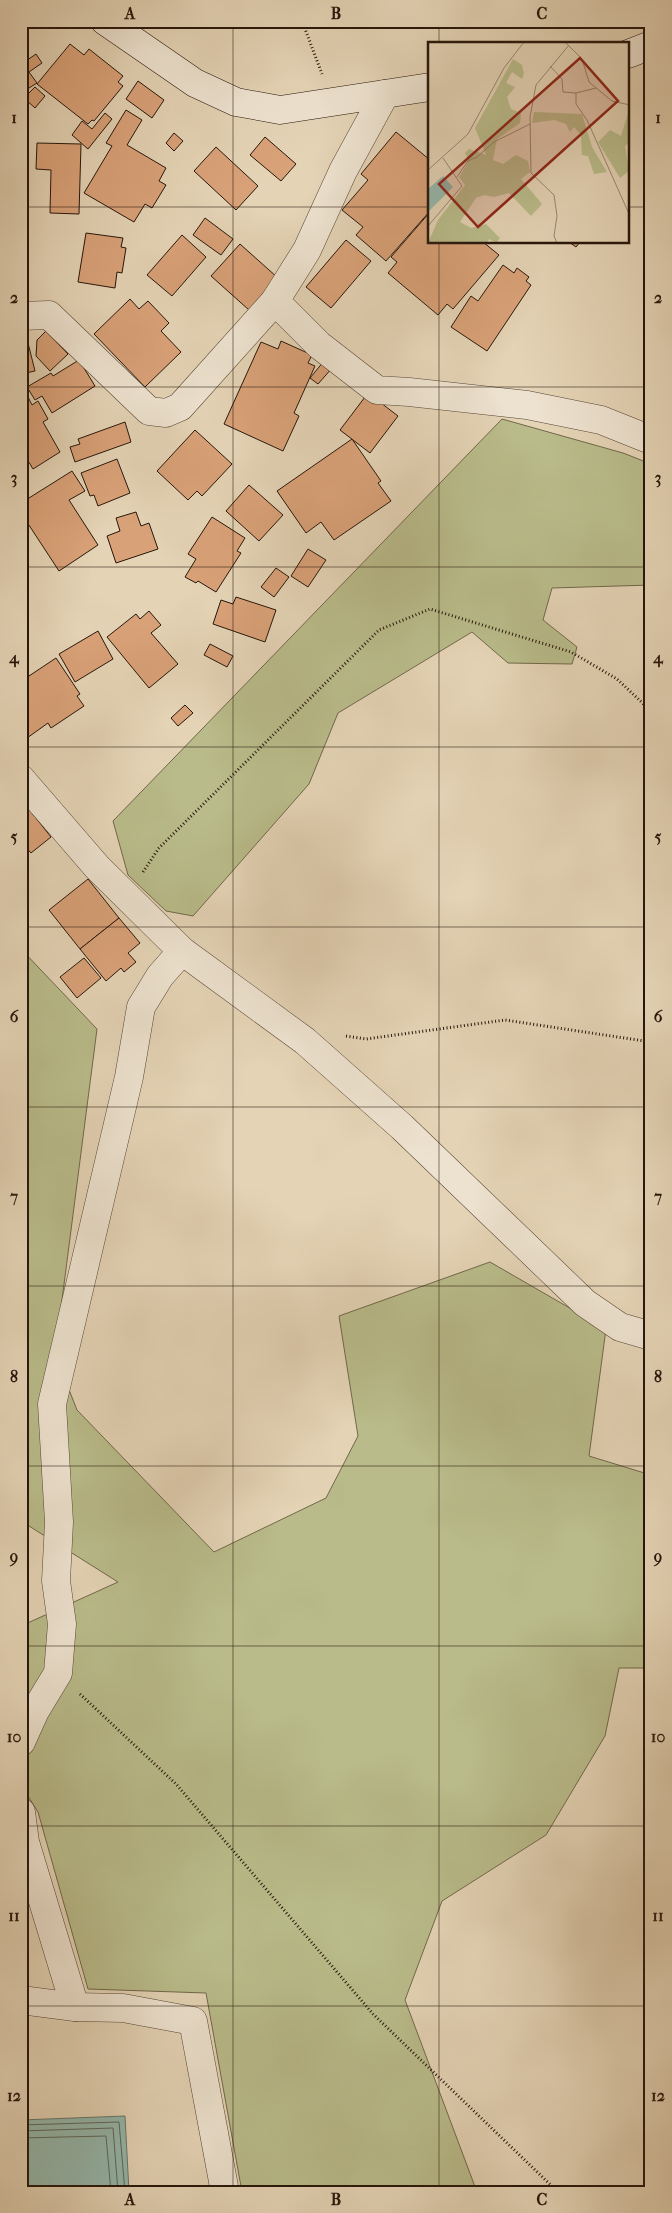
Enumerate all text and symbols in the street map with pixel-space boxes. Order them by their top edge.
text: A [124,4,136,23]
text: B [331,4,341,23]
text: C [537,4,548,23]
inset map [428,42,630,244]
text: 1 [11,108,17,127]
text: 1 [655,108,661,127]
text: 2 [10,288,18,307]
text: 2 [654,288,662,307]
text: 3 [11,468,17,488]
text: 3 [655,468,661,488]
text: 4 [8,648,20,668]
text: 4 [652,648,664,668]
text: 5 [11,827,18,846]
text: 5 [655,827,662,846]
text: 6 [10,1007,19,1026]
text: 6 [654,1007,663,1026]
text: 7 [9,1187,18,1206]
text: 7 [653,1187,662,1206]
text: 8 [10,1367,18,1386]
text: 8 [654,1367,662,1386]
text: 9 [9,1547,18,1567]
text: 9 [653,1547,662,1567]
text: 10 [7,1727,21,1746]
text: 10 [651,1727,665,1746]
text: 11 [8,1906,20,1925]
text: 11 [652,1906,664,1925]
text: 12 [7,2086,21,2105]
text: 12 [651,2086,665,2105]
text: A [124,2190,136,2209]
text: B [331,2190,341,2209]
text: C [537,2190,548,2209]

